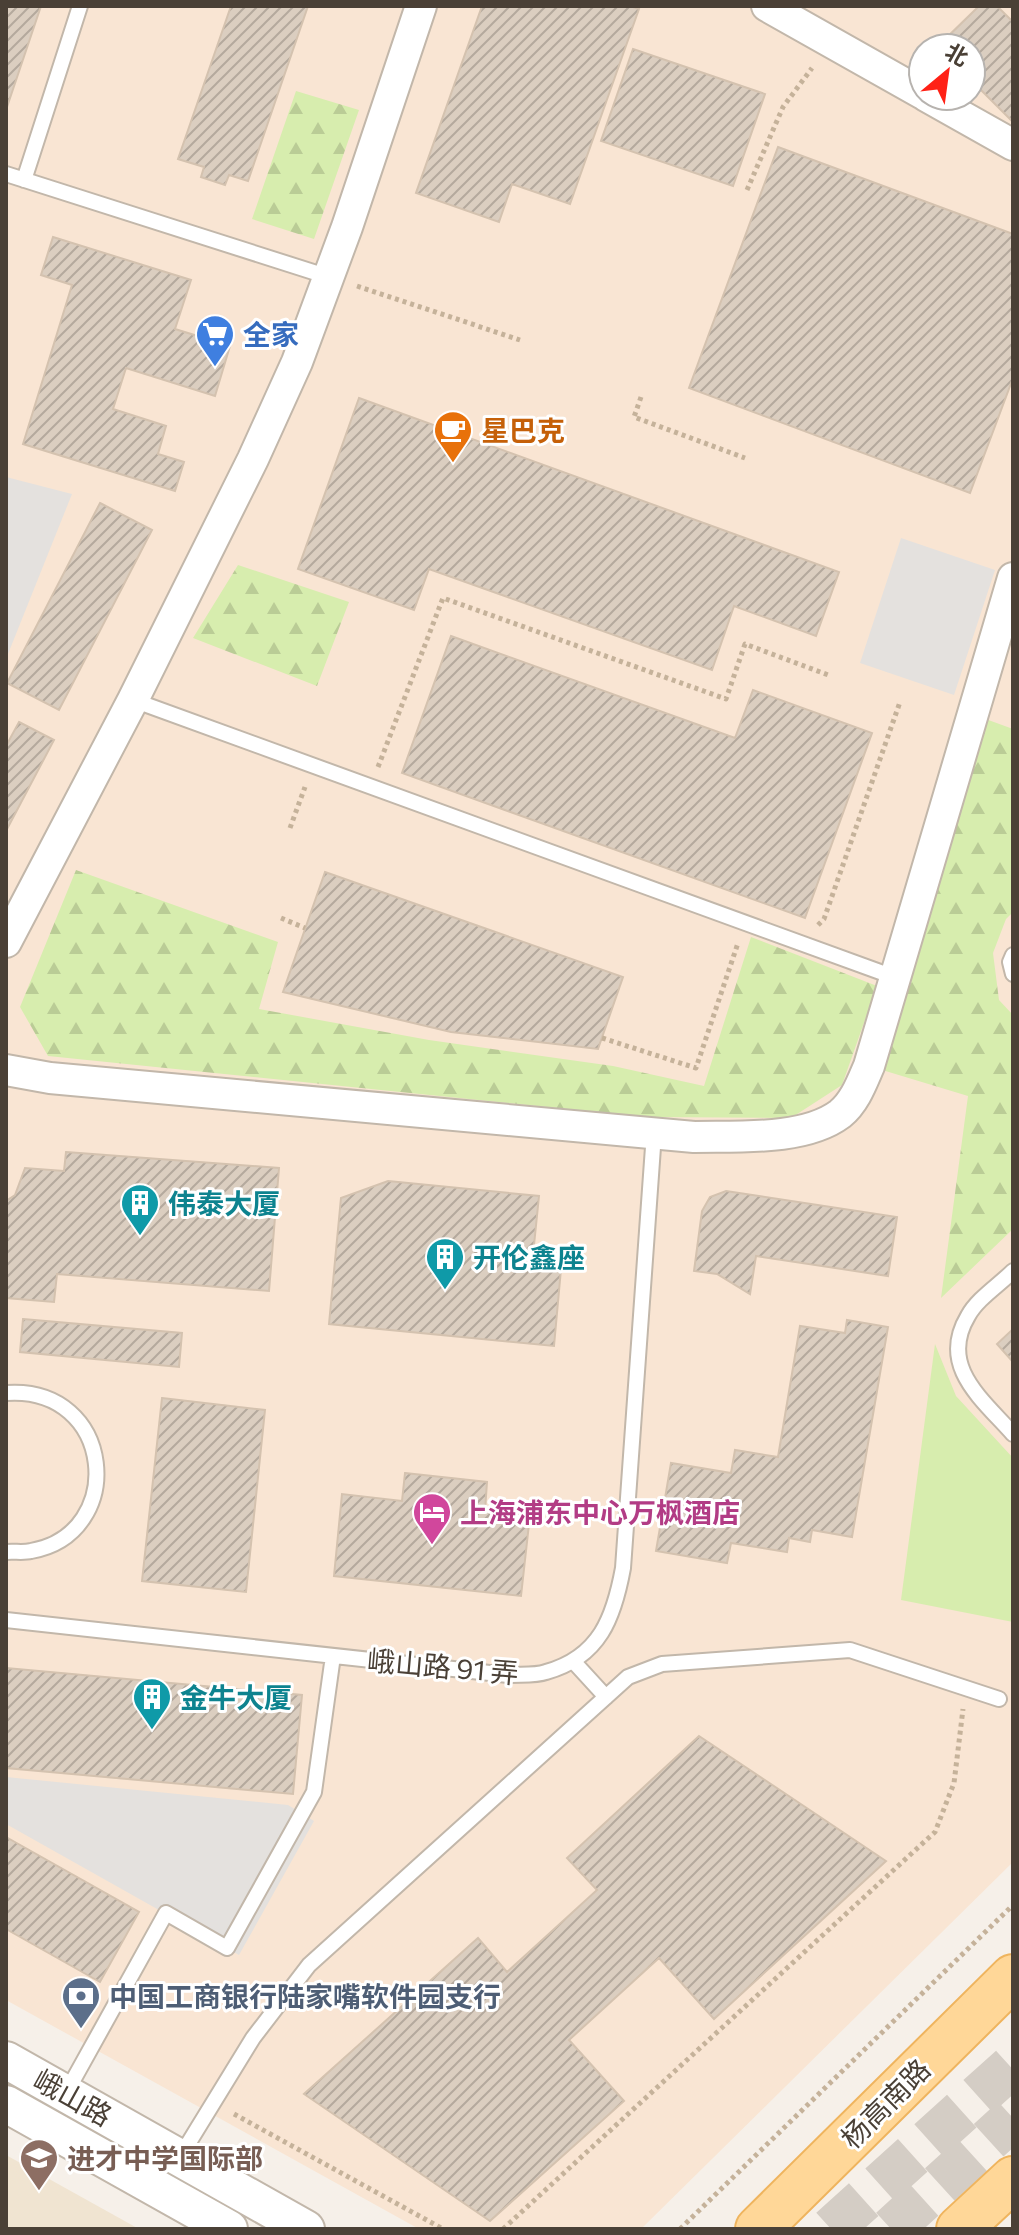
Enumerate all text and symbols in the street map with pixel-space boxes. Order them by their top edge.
north arrow [907,32,987,112]
text: 北 [941,37,973,71]
supermarket icon: 全家 [194,313,236,368]
place label: 全家 [243,317,299,351]
cafe icon: 星巴克 [432,409,474,464]
place label: 星巴克 [481,413,565,447]
building icon: 伟泰大厦 [119,1182,161,1237]
place label: 伟泰大厦 [168,1186,280,1220]
building icon: 开伦鑫座 [424,1236,466,1291]
place label: 开伦鑫座 [473,1240,585,1274]
hotel icon: 上海浦东中心万枫酒店 [411,1491,453,1546]
place label: 上海浦东中心万枫酒店 [460,1495,740,1529]
street label: 峨山路 91 弄 [366,1642,520,1690]
building icon: 金牛大厦 [131,1676,173,1731]
place label: 金牛大厦 [180,1680,292,1714]
bank icon: 中国工商银行陆家嘴软件园支行 [60,1975,102,2030]
place label: 中国工商银行陆家嘴软件园支行 [109,1979,501,2013]
street label: 杨高南路 [833,2051,937,2155]
street label: 峨山路 [28,2062,118,2132]
school or university icon: 进才中学国际部 [18,2137,60,2192]
place label: 进才中学国际部 [67,2141,263,2175]

